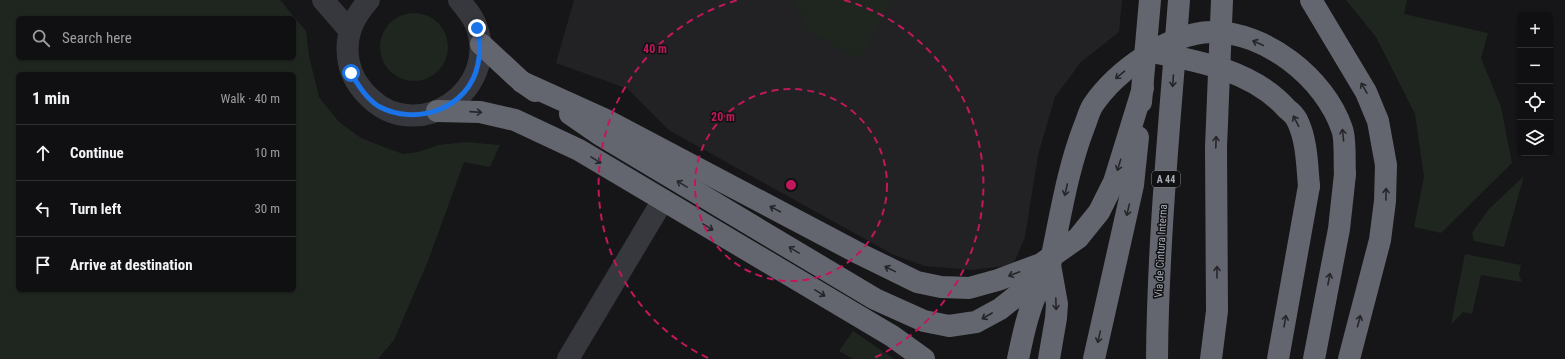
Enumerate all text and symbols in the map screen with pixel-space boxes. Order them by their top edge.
map controls [1517,12,1553,156]
button: + [1517,12,1553,48]
search box [16,16,296,60]
route end [468,19,486,37]
icon: search [30,27,52,49]
text: Search here [62,29,132,47]
one-way arrow [1253,39,1265,46]
text: 40 m [643,42,667,56]
button: − [1517,48,1553,84]
route start [342,64,360,82]
one-way arrow [1115,70,1125,79]
one-way arrow [1170,74,1177,87]
one-way arrow [1359,82,1367,94]
button: locate [1517,84,1553,120]
text: 1 min [32,88,70,108]
text: Walk · 40 m [220,91,280,106]
one-way arrow [469,109,482,116]
text: 20 m [711,110,735,124]
one-way arrow [1292,115,1299,127]
button: layers [1517,120,1553,156]
one-way arrow [1339,129,1346,142]
one-way arrow [1213,136,1220,149]
icon: ahead [32,142,54,164]
text: Continue [70,144,124,162]
text: 10 m [254,145,280,160]
one-way arrow [590,157,602,165]
one-way arrow [1115,159,1122,172]
road number: A 44 [1152,171,1180,187]
centre of rings [784,178,798,192]
one-way arrow [676,179,688,187]
one-way arrow [1061,183,1069,196]
one-way arrow [1382,188,1389,201]
icon: left [32,198,54,220]
text: Turn left [70,200,121,218]
text: 30 m [254,201,280,216]
one-way arrow [1123,203,1131,216]
street label: Via de Cintura Interna [1152,204,1170,298]
one-way arrow [769,205,781,212]
one-way arrow [702,223,714,231]
one-way arrow [788,246,800,254]
icon: arrive [32,254,54,276]
text: Arrive at destination [70,256,193,274]
one-way arrow [884,265,896,272]
one-way arrow [1213,266,1221,279]
one-way arrow [1009,270,1021,278]
one-way arrow [1326,273,1334,286]
one-way arrow [814,289,825,297]
one-way arrow [1053,297,1060,310]
one-way arrow [981,313,993,321]
one-way arrow [1282,314,1290,327]
one-way arrow [1356,315,1363,328]
one-way arrow [1095,330,1103,343]

